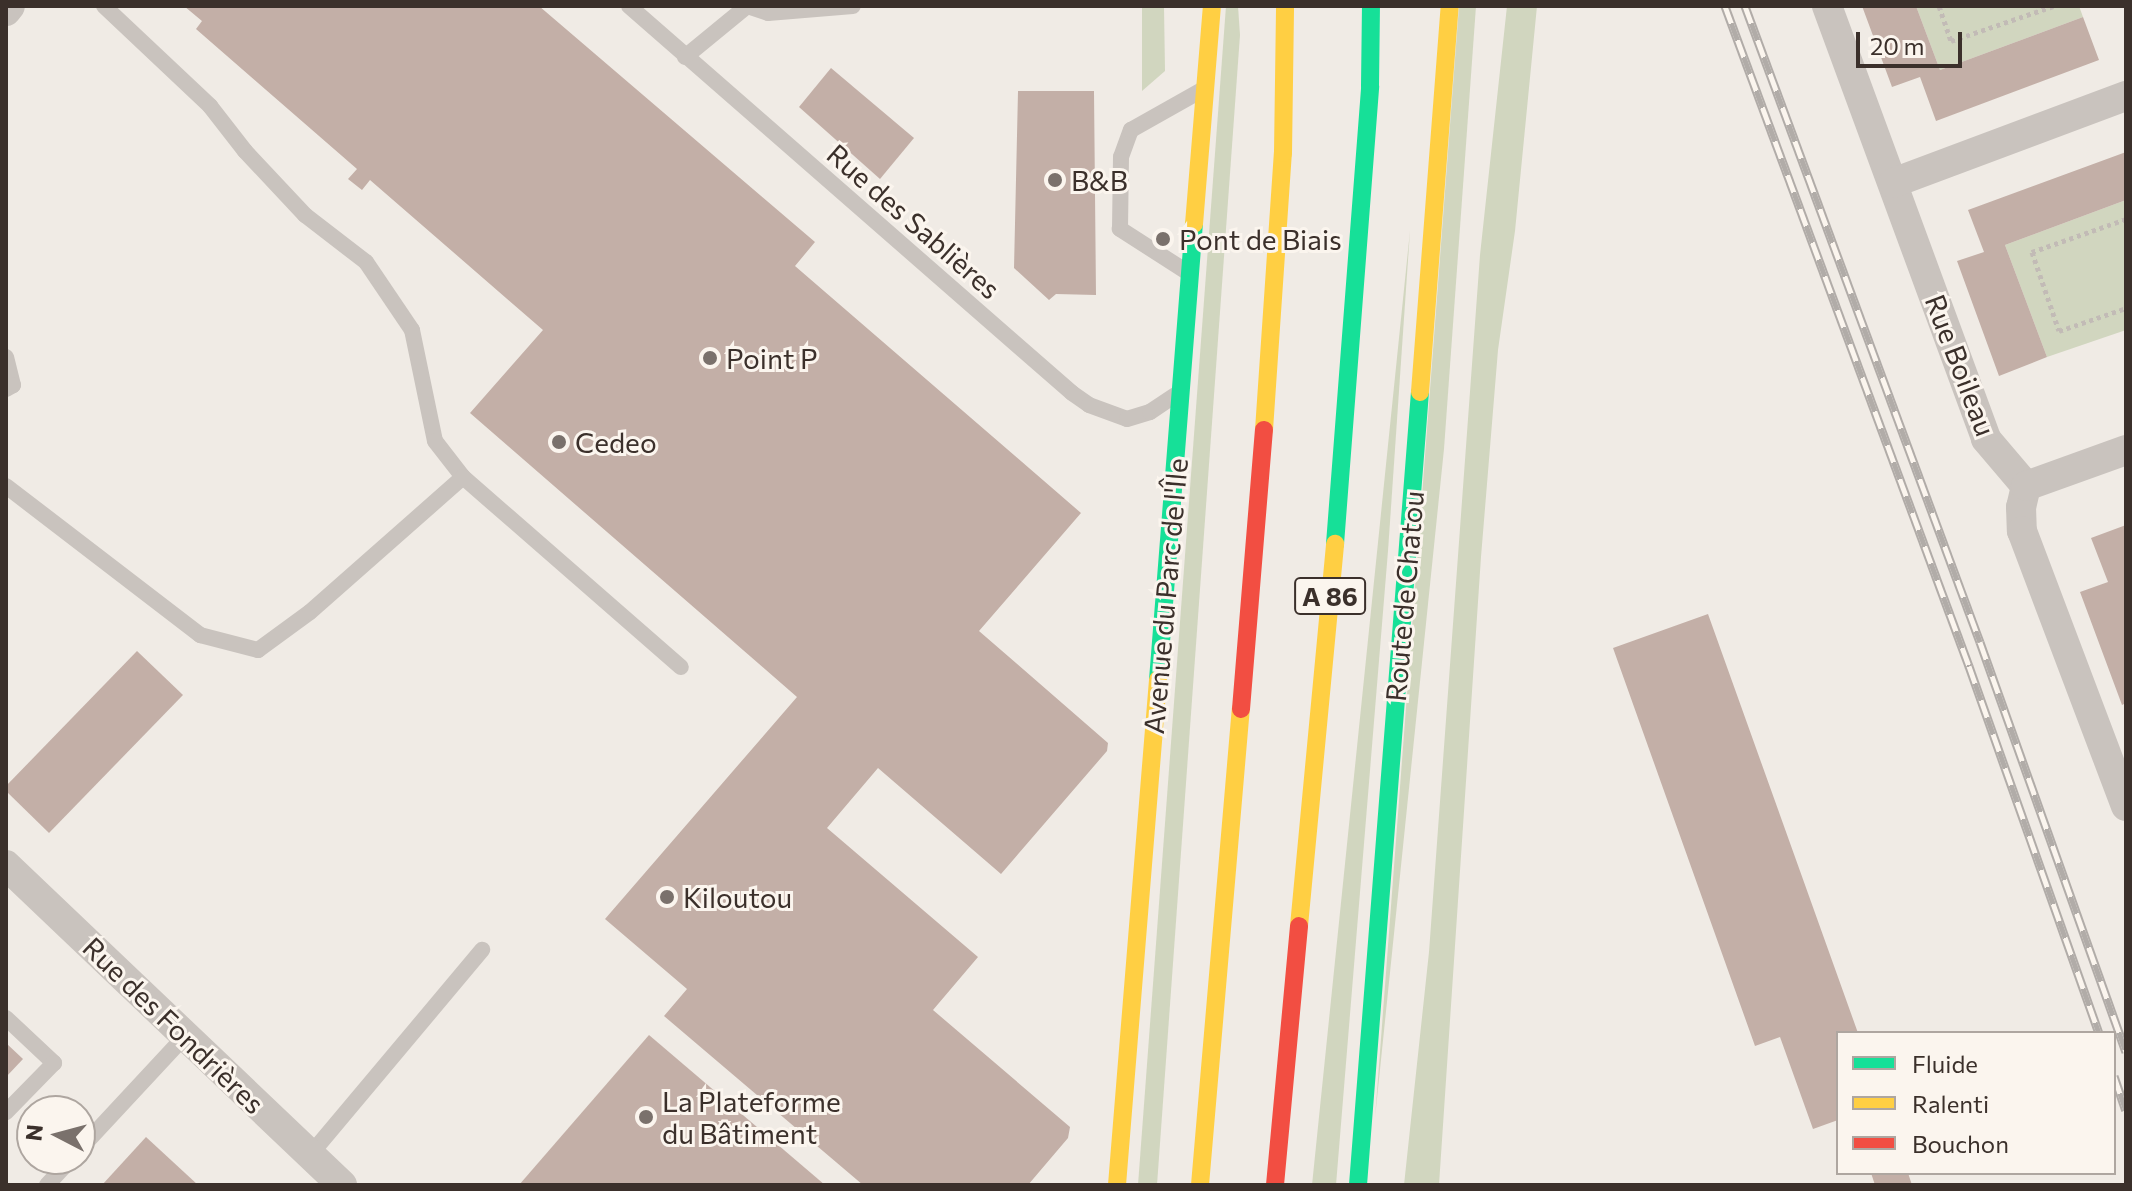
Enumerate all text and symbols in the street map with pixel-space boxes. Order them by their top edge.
scale bar [1860,16,1966,66]
text: 20 m [1870,31,1924,60]
street label: Rue des Sablières [821,137,1007,305]
place label: B&B [1071,163,1128,197]
marker: B&B [1046,171,1064,189]
place label: Pont de Biais [1179,222,1342,256]
marker: Pont de Biais [1154,230,1172,248]
street label: Rue Boileau [1919,290,2003,440]
place label: Point P [726,341,817,375]
marker: Point P [701,349,719,367]
place label: Cedeo [575,425,657,459]
marker: Cedeo [550,433,568,451]
street label: Avenue du Parc de l'Île [1136,457,1194,735]
street label: Route de Chatou [1378,489,1430,703]
road number: A 86 [1294,574,1366,618]
place label: Kiloutou [683,880,792,914]
marker: Kiloutou [658,888,676,906]
street label: Rue des Fondrières [76,930,272,1120]
legend [1836,1031,2116,1175]
text: Fluide [1912,1049,1978,1078]
place label: La Plateforme du Bâtiment [662,1084,841,1150]
text: Ralenti [1912,1089,1989,1118]
north arrow [16,1095,96,1175]
marker: La Plateforme du Bâtiment [637,1108,655,1126]
text: N [19,1123,48,1142]
text: Bouchon [1912,1129,2009,1158]

